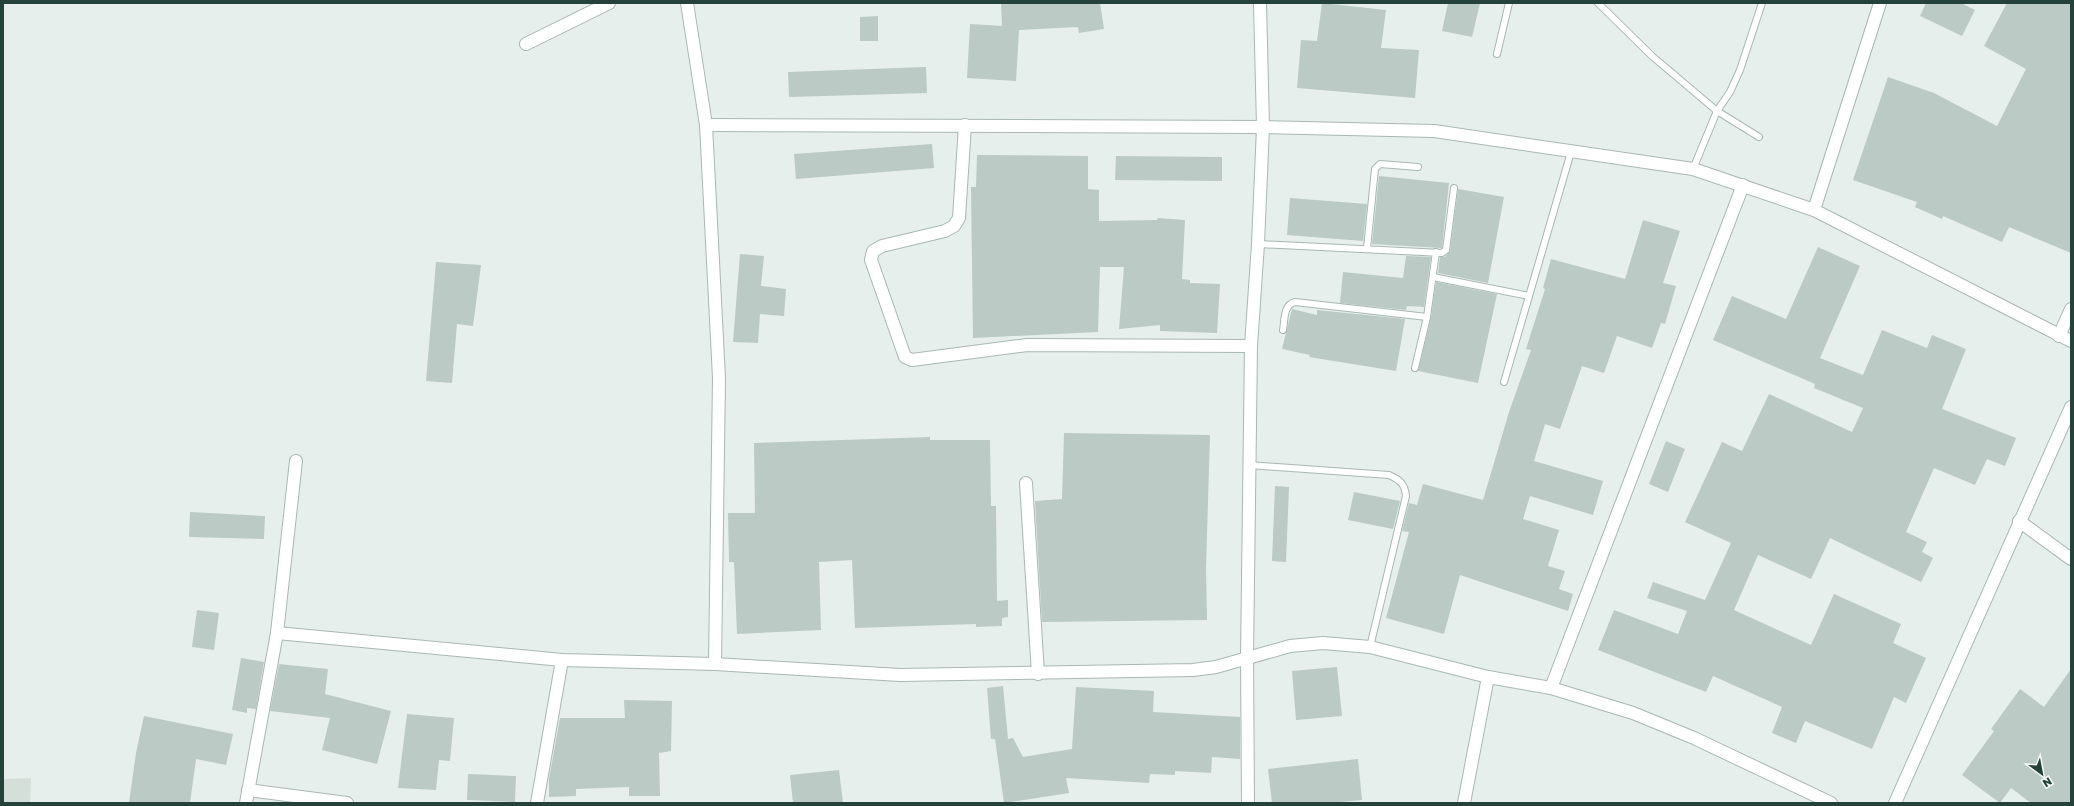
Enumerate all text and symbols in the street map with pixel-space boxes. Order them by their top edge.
north arrow [2022,754,2062,794]
text: N [2041,775,2055,791]

